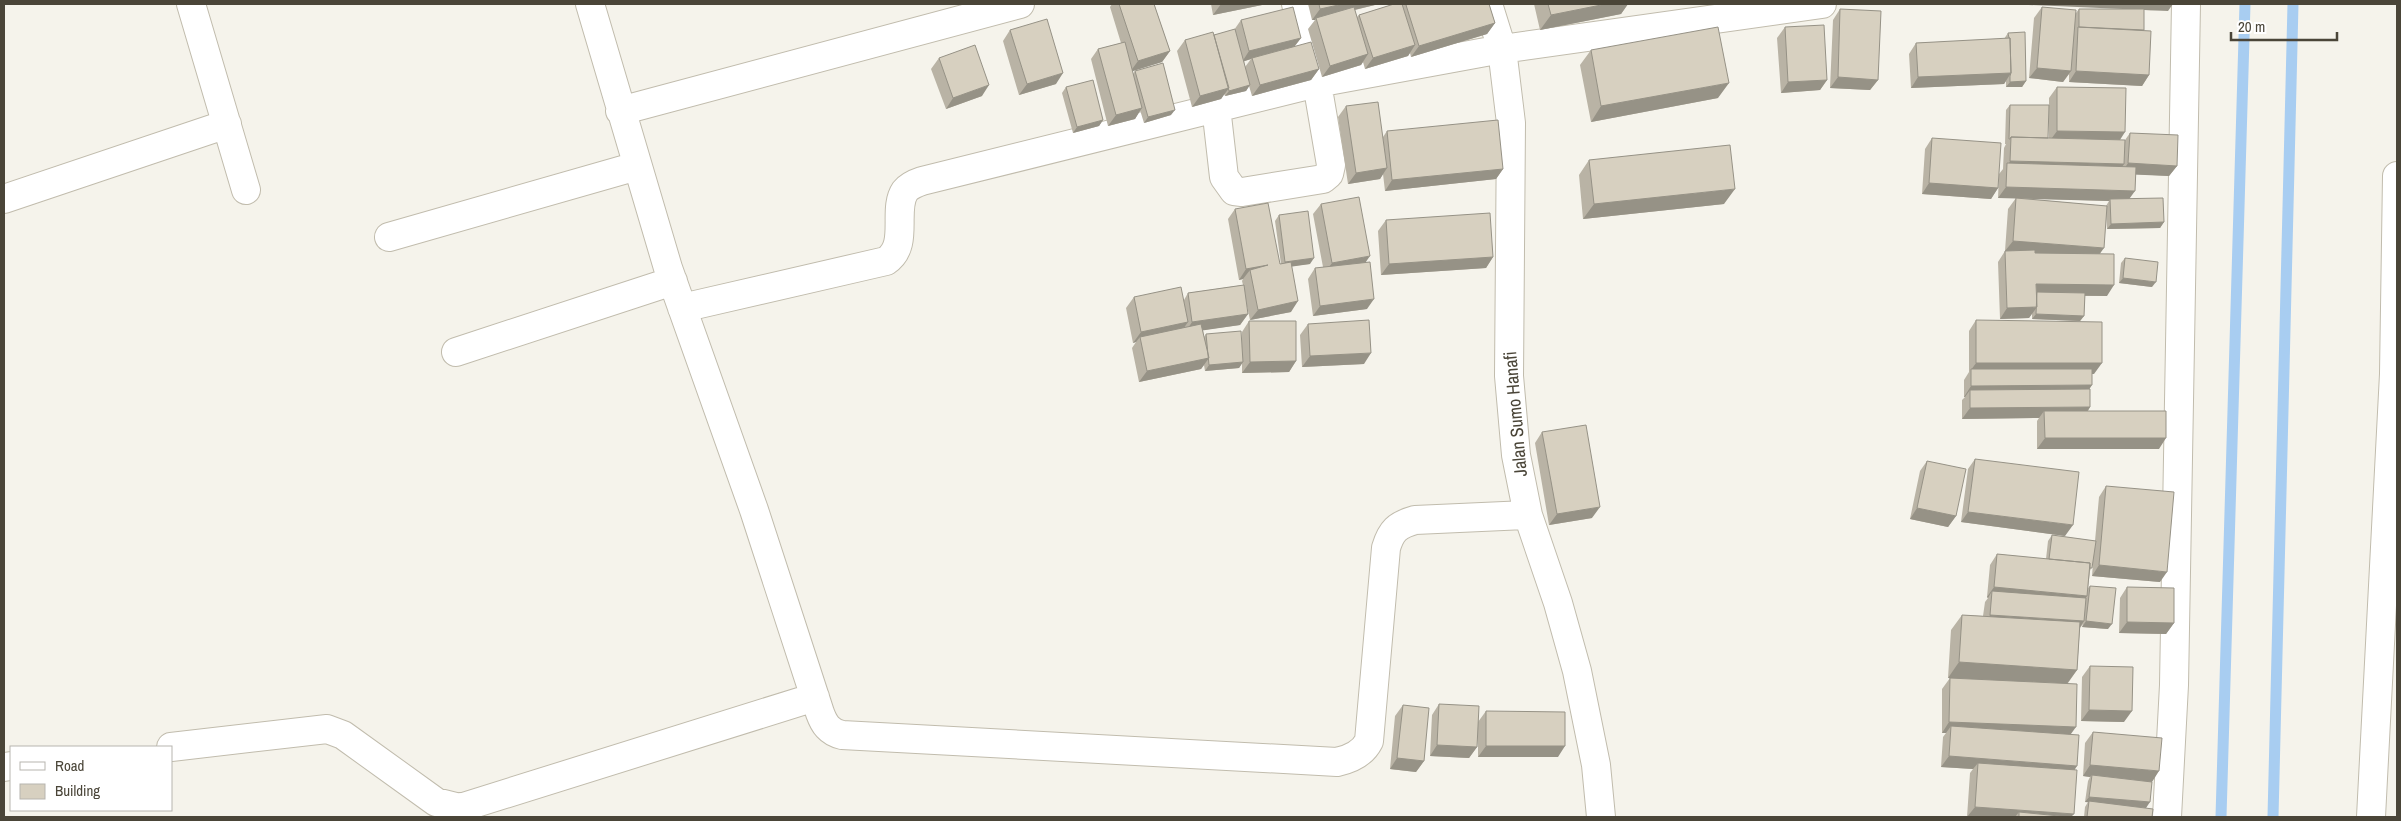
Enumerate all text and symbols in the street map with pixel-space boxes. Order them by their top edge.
scale bar [2231,10,2337,42]
text: 20 m [2238,16,2265,37]
street label: Jalan Sumo Hanafi [1497,350,1533,478]
legend [10,746,172,811]
text: Road [55,755,84,776]
text: Building [55,780,100,801]

